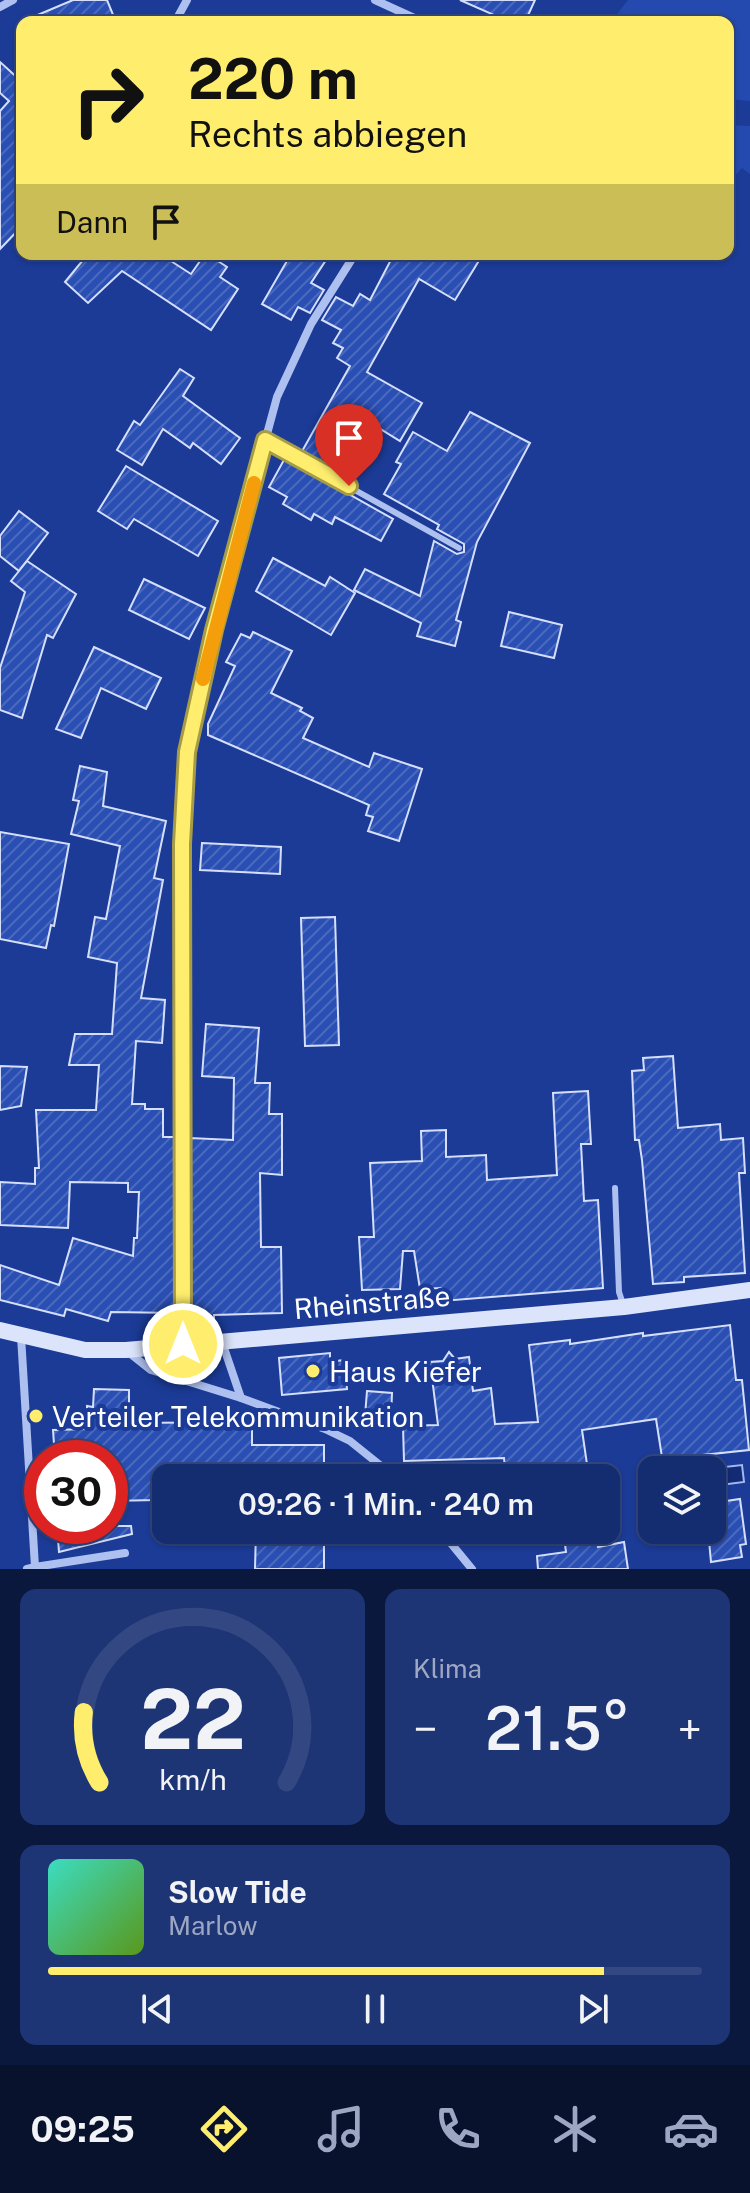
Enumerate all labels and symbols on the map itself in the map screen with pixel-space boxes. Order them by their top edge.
pin [315,404,383,486]
street label: Rheinstraße [292,1279,452,1325]
position arrow [141,1302,225,1386]
place label: Haus Kiefer [329,1355,482,1388]
marker: Haus Kiefer [304,1362,322,1380]
place label: Verteiler Telekommunikation [52,1400,424,1433]
marker: Verteiler Telekommunikation [27,1407,45,1425]
speed limit sign: 30 [24,1440,128,1544]

